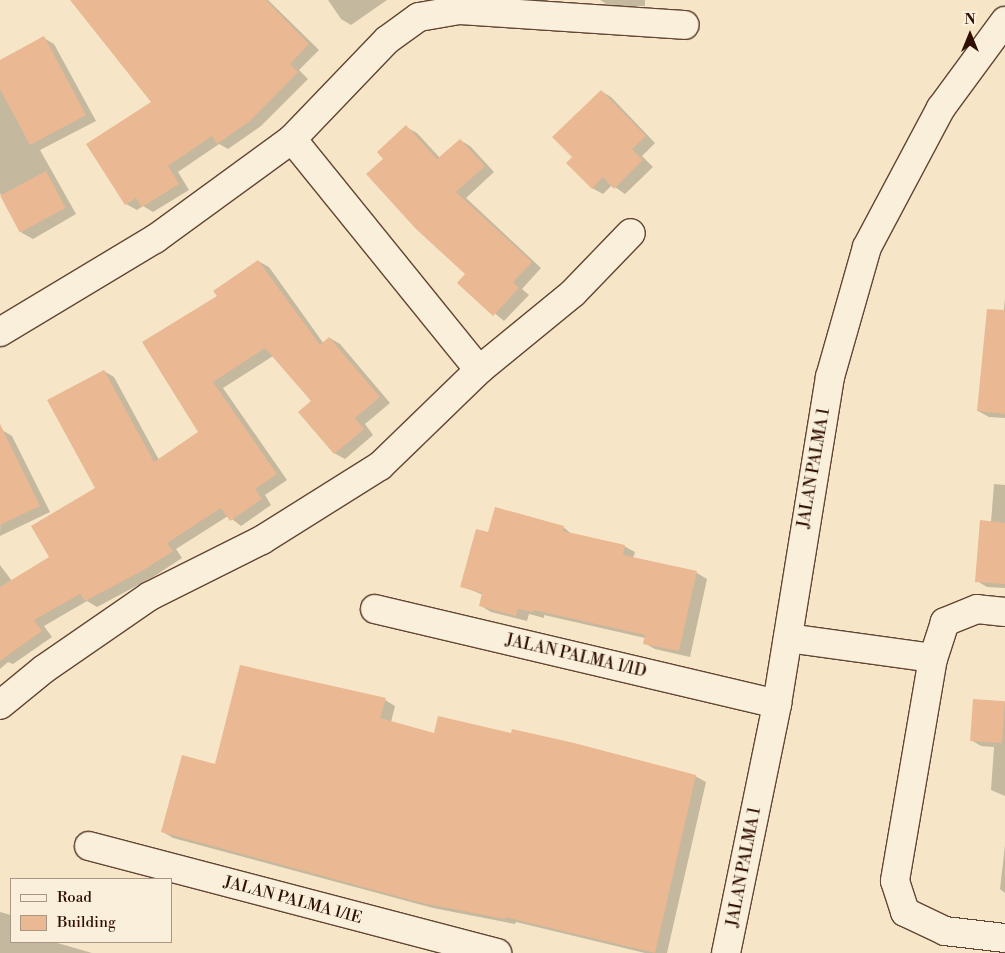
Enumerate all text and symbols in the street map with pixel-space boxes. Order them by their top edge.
north arrow [945,10,995,60]
text: N [964,11,976,29]
street label: JALAN PALMA 1 [794,407,834,529]
street label: JALAN PALMA 1/1D [504,630,648,682]
street label: JALAN PALMA 1 [723,806,765,928]
street label: JALAN PALMA 1/1E [222,872,364,928]
legend [10,878,172,943]
text: Road [57,888,92,907]
text: Building [57,913,116,932]

